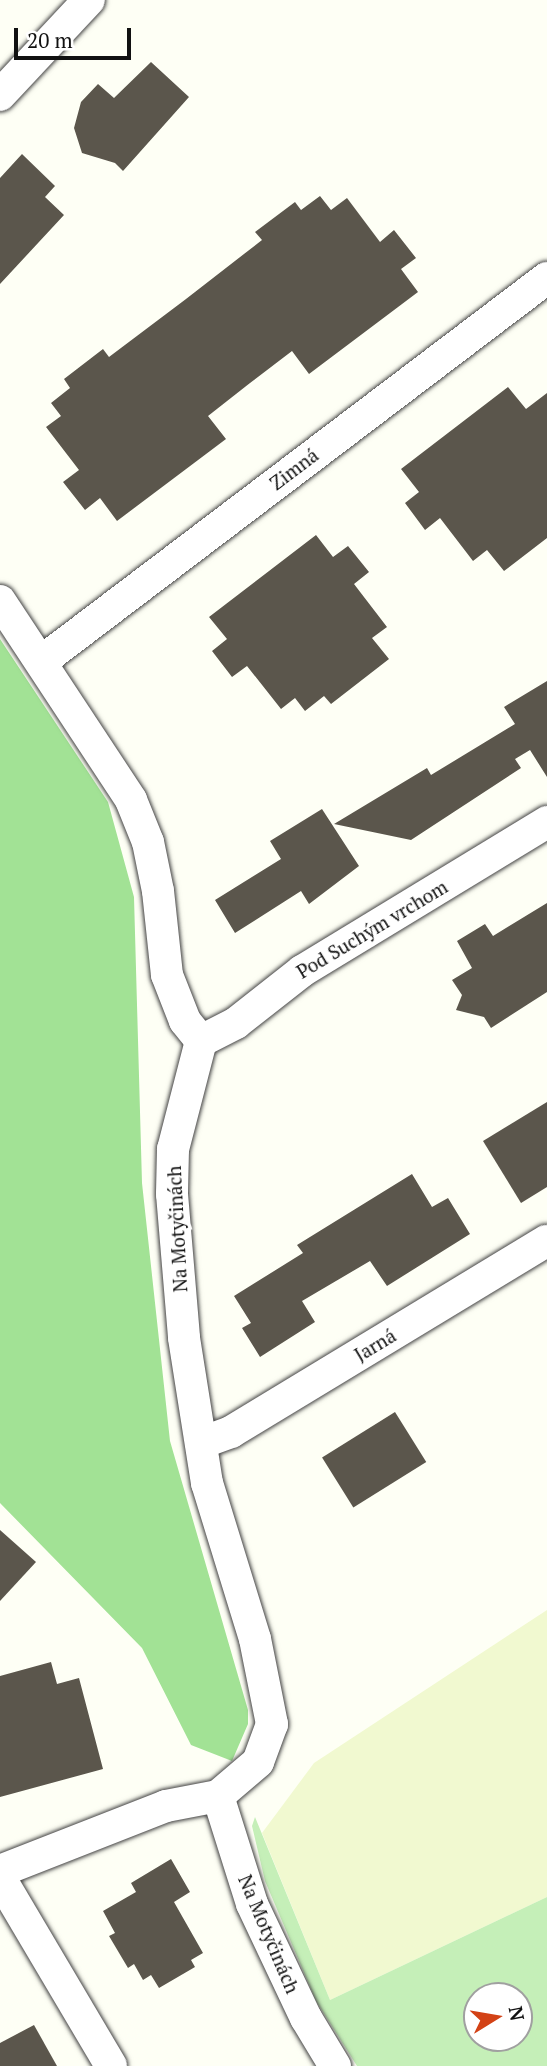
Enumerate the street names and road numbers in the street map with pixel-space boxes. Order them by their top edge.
street label: Zimná [265,443,323,495]
street label: Pod Suchým vrchom [292,875,452,983]
street label: Na Motyčinách [162,1165,192,1293]
street label: Jarná [350,1324,400,1366]
street label: Na Motyčinách [234,1871,304,1997]

